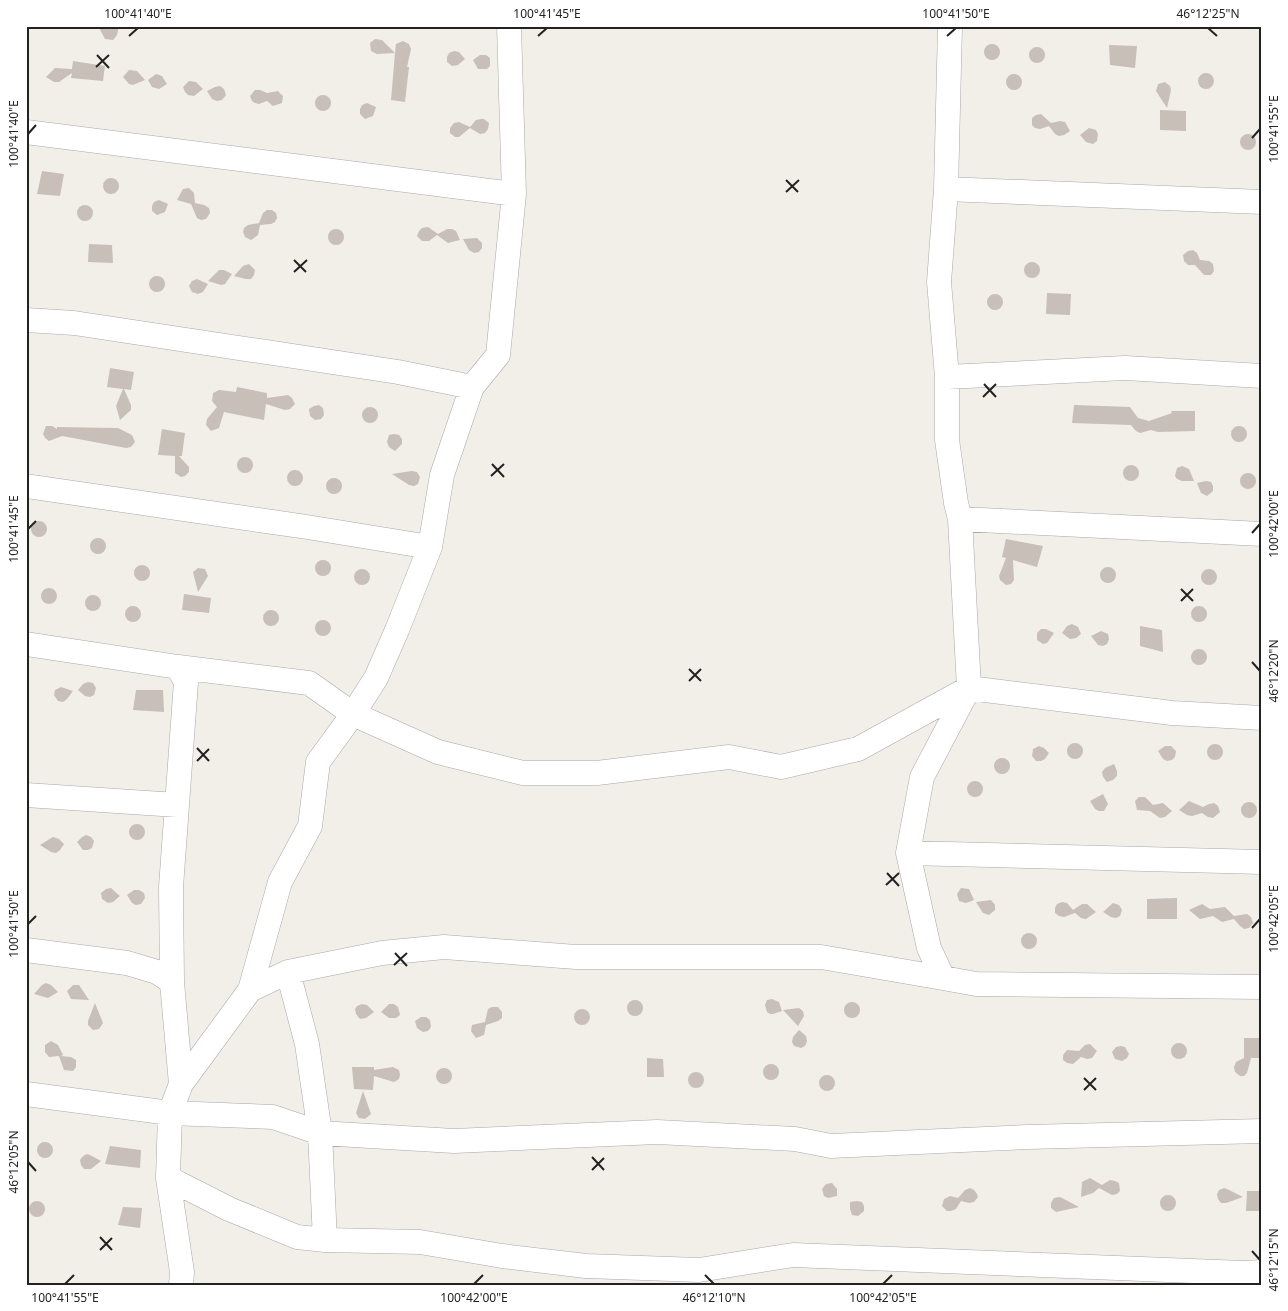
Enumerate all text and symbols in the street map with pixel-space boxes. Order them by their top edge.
text: 100°41'40"E [104,5,172,22]
text: 100°41'45"E [513,5,581,22]
text: 100°41'50"E [922,5,990,22]
text: 46°12'25"N [1176,5,1240,22]
text: 100°41'55"E [1265,95,1282,163]
text: 100°41'40"E [5,100,22,168]
text: 100°42'00"E [1265,490,1282,558]
text: 100°41'45"E [5,495,22,563]
text: 46°12'20"N [1265,639,1282,703]
text: 100°42'05"E [1265,885,1282,953]
text: 100°41'50"E [5,890,22,958]
text: 46°12'05"N [5,1130,22,1194]
text: 46°12'15"N [1265,1228,1282,1292]
text: 100°41'55"E [31,1289,99,1306]
text: 100°42'00"E [440,1289,508,1306]
text: 46°12'10"N [682,1289,746,1306]
text: 100°42'05"E [849,1289,917,1306]

